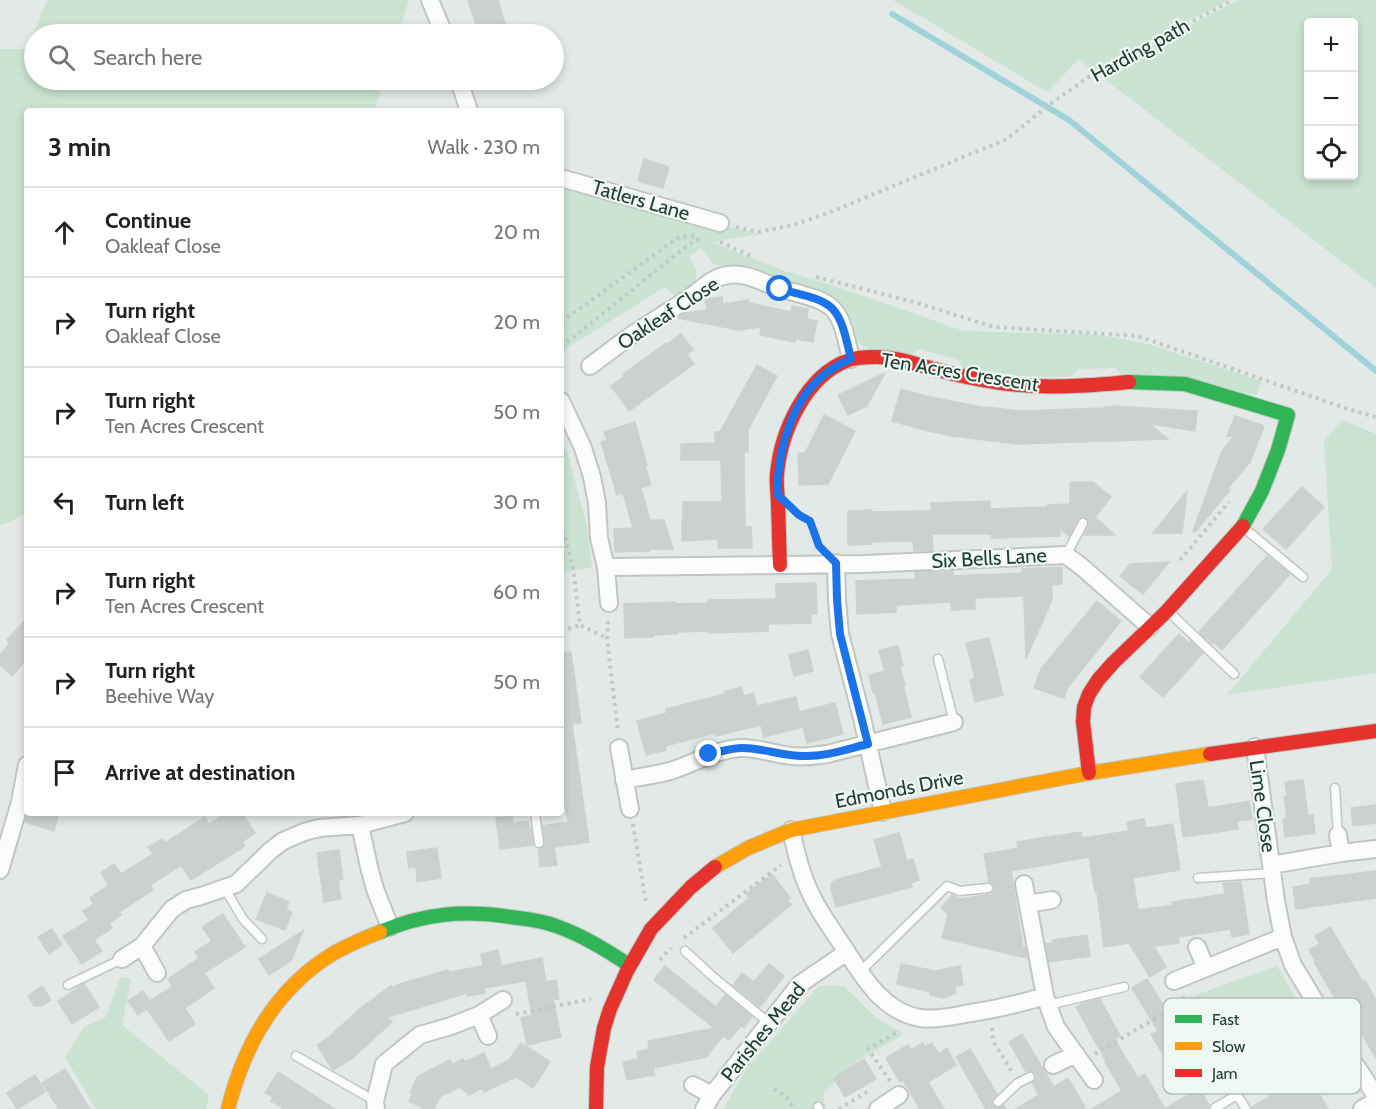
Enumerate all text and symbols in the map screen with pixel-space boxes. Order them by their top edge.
street label: Harding path [1087,13,1193,87]
map controls [1304,18,1358,180]
button: + [1304,18,1358,72]
search box [24,24,564,90]
icon: search [45,41,78,74]
text: Search here [93,44,202,71]
button: − [1304,72,1358,126]
button: locate [1304,126,1358,180]
text: 3 min [48,131,111,163]
text: Walk · 230 m [428,135,540,159]
street label: Tatlers Lane [589,175,693,225]
text: Continue [105,207,191,234]
icon: ahead [48,216,81,249]
text: 20 m [494,220,540,244]
text: Oakleaf Close [105,234,221,258]
street label: Oakleaf Close [613,271,723,355]
route start [766,275,792,301]
text: Turn right [105,297,195,324]
icon: right [48,306,81,339]
text: 20 m [494,310,540,334]
text: Oakleaf Close [105,324,221,348]
street label: Ten Acres Crescent [880,348,1041,396]
text: Turn right [105,387,195,414]
icon: right [48,396,81,429]
text: 50 m [493,400,540,424]
text: Ten Acres Crescent [105,414,264,438]
icon: left [48,486,81,519]
text: Turn left [105,489,184,516]
text: 30 m [493,490,540,514]
street label: Six Bells Lane [931,543,1047,573]
text: Turn right [105,567,195,594]
icon: right [48,576,81,609]
text: 60 m [493,580,540,604]
text: Ten Acres Crescent [105,594,264,618]
text: Turn right [105,657,195,684]
icon: right [48,666,81,699]
text: 50 m [493,670,540,694]
text: Beehive Way [105,684,214,708]
route end [695,740,721,766]
icon: arrive [48,756,81,789]
street label: Lime Close [1245,758,1281,854]
text: Arrive at destination [105,759,295,786]
street label: Edmonds Drive [833,765,965,813]
street label: Parishes Mead [716,978,810,1086]
legend [1163,998,1361,1094]
text: Fast [1212,1010,1240,1029]
text: Slow [1212,1037,1246,1056]
text: Jam [1211,1064,1238,1083]

